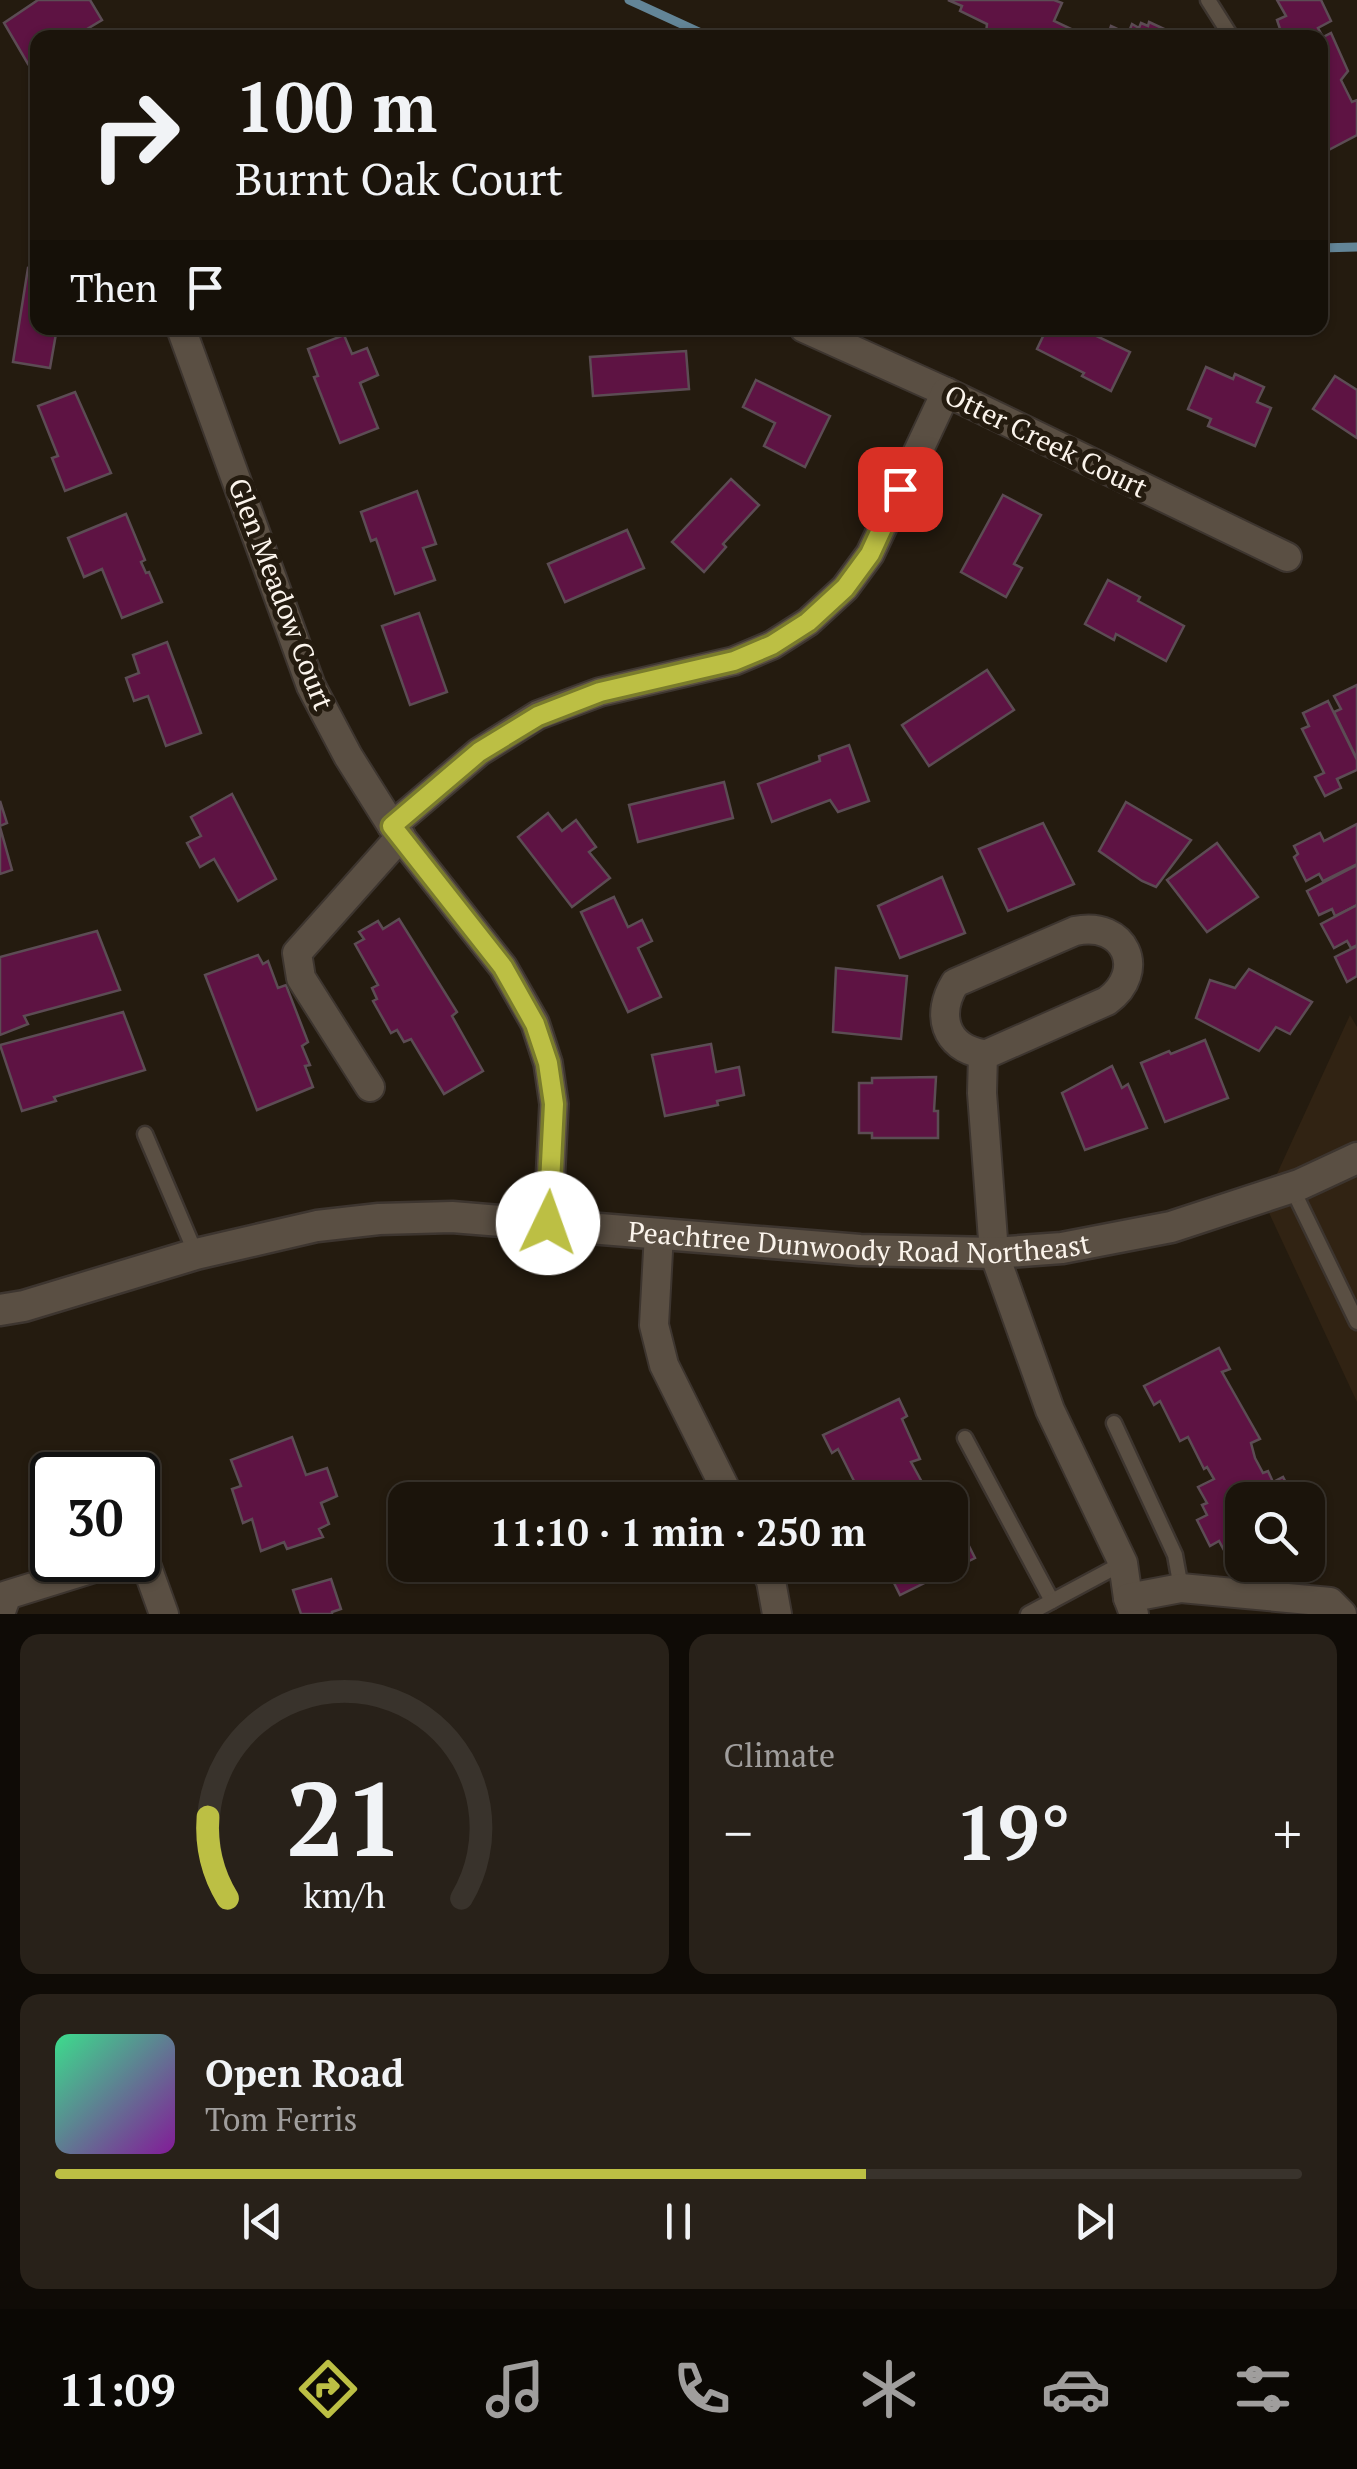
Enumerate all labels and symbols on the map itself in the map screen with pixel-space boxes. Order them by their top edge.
street label: Otter Creek Court [939,375,1154,506]
pin [858,447,943,532]
street label: Glen Meadow Court [220,473,343,716]
position arrow [496,1171,600,1275]
street label: Peachtree Dunwoody Road Northeast [627,1212,1094,1271]
speed limit sign: 30 [30,1452,160,1582]

